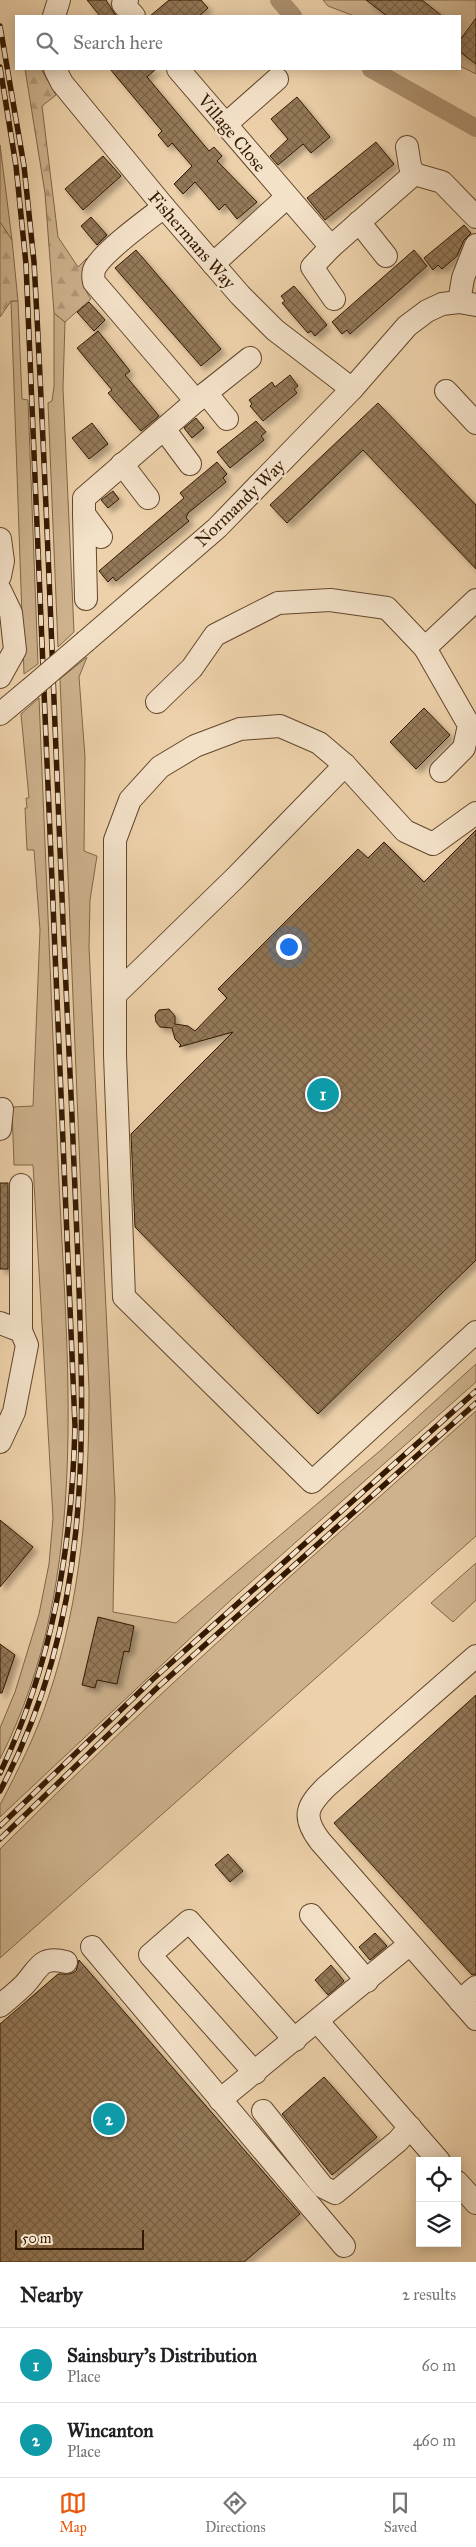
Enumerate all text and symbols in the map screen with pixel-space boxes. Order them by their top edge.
search box [15,15,461,70]
icon: search [33,29,61,57]
text: Search here [73,31,163,54]
street label: Village Close [192,89,271,177]
street label: Fishermans Way [144,187,241,294]
street label: Normandy Way [190,454,290,551]
your location [276,934,302,960]
pin: 1 [307,1075,339,1113]
pin: 2 [93,2100,125,2138]
map controls [416,2157,461,2247]
button: locate [416,2157,461,2202]
button: layers [416,2202,461,2247]
scale bar [15,2227,144,2250]
text: 50 m [22,2230,51,2247]
text: Nearby [20,2282,83,2308]
text: 2 results [402,2285,456,2304]
text: Sainsbury's Distribution [67,2344,257,2367]
text: 1 [33,2356,39,2375]
text: 60 m [422,2356,456,2375]
text: Place [67,2367,101,2386]
text: Wincanton [67,2419,154,2442]
text: 2 [32,2431,40,2450]
text: 460 m [413,2431,456,2450]
text: Place [67,2442,101,2461]
tab: Map [59,2489,87,2536]
tab: Directions [205,2489,266,2536]
tab: Saved [384,2489,417,2536]

